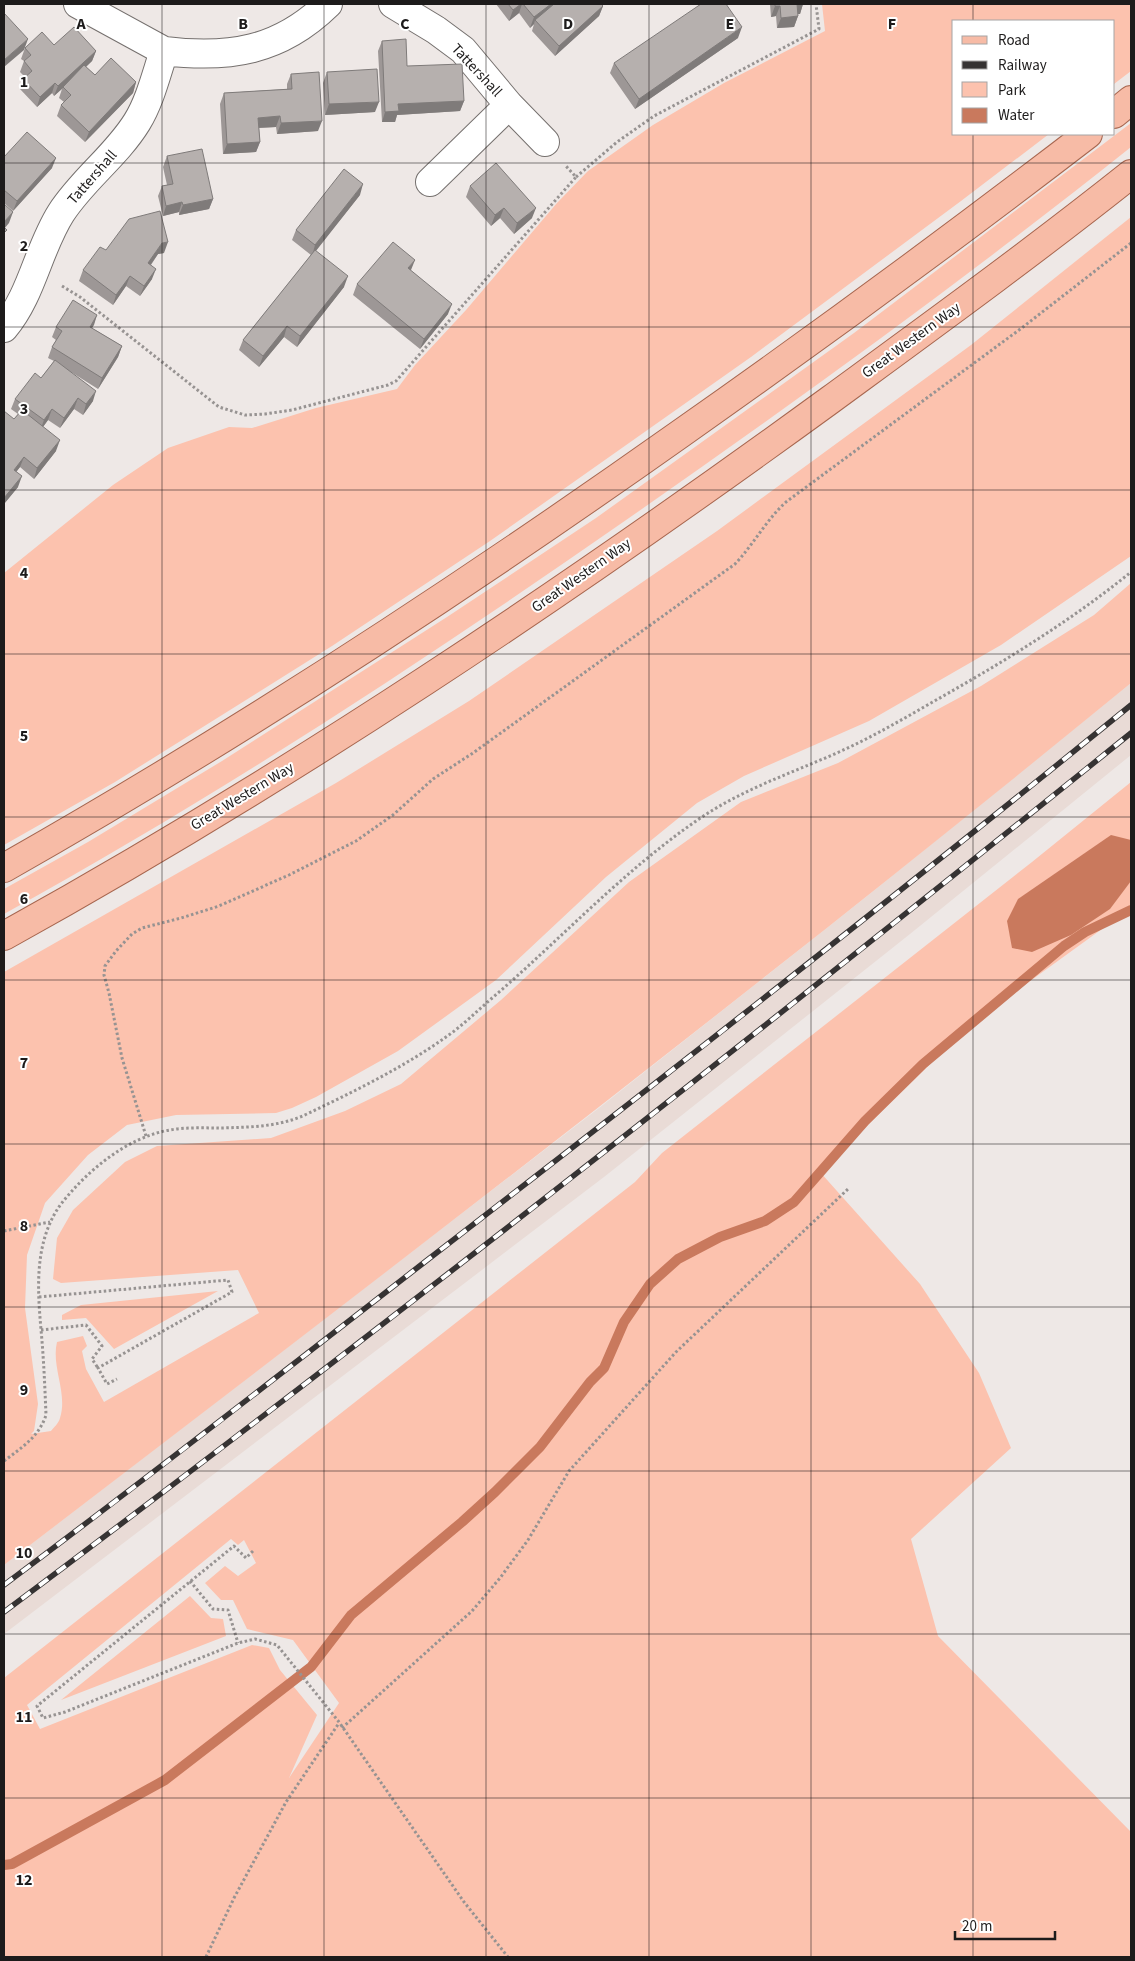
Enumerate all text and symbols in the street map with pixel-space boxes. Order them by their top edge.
text: A [75,13,86,35]
text: B [238,13,248,35]
text: C [400,13,410,35]
text: D [563,13,573,35]
text: E [726,13,734,35]
text: F [888,13,896,35]
legend [952,20,1115,135]
text: Road [998,30,1030,51]
street label: Tattershall [446,39,507,102]
text: Railway [998,55,1047,76]
text: 1 [20,71,28,93]
text: Park [998,80,1027,101]
text: Water [998,105,1035,126]
street label: Tattershall [63,145,122,209]
text: 2 [20,235,28,257]
street label: Great Western Way [858,298,965,383]
text: 3 [20,398,28,420]
street label: Great Western Way [527,533,635,618]
text: 4 [20,562,29,584]
text: 5 [20,725,28,747]
street label: Great Western Way [187,757,298,836]
text: 6 [20,888,28,910]
text: 7 [20,1052,28,1074]
text: 8 [20,1215,28,1237]
text: 9 [20,1379,28,1401]
text: 10 [16,1542,32,1564]
text: 11 [16,1706,32,1728]
text: 12 [16,1869,32,1891]
scale bar [955,1908,1055,1940]
text: 20 m [962,1916,992,1937]

